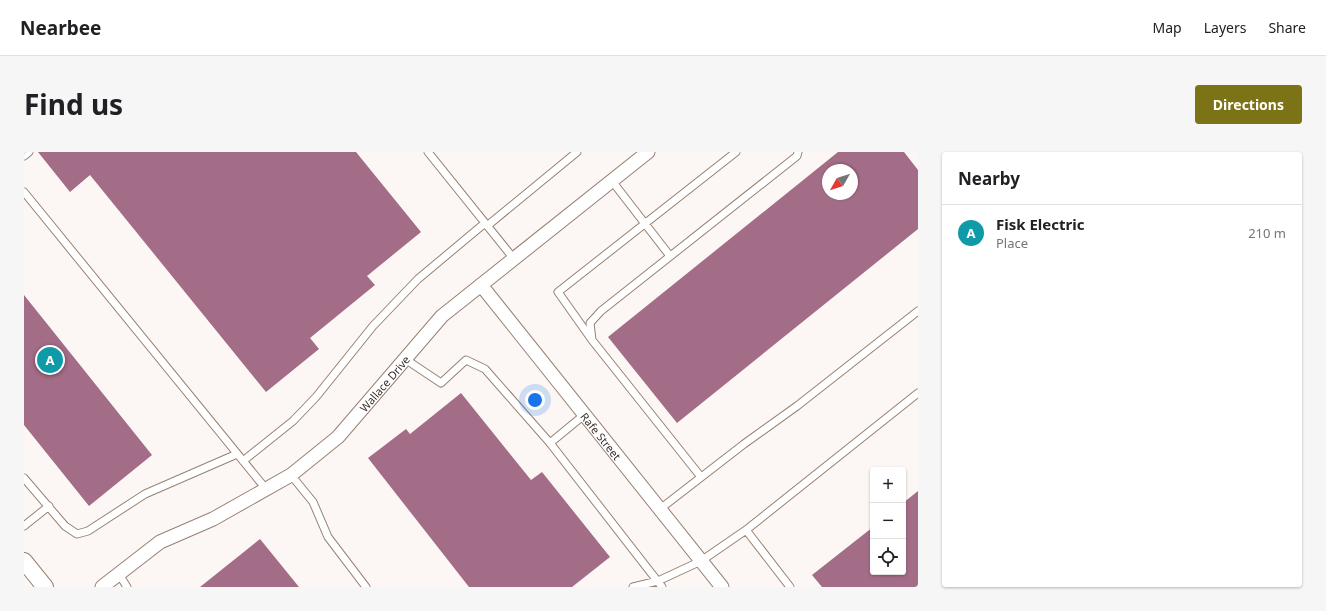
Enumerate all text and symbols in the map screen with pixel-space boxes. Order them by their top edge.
text: Nearbee [20,15,101,41]
text: Map [1153,18,1182,37]
text: Layers [1204,18,1246,37]
text: Share [1268,18,1306,37]
text: Find us [24,85,123,123]
button: Directions [1195,85,1302,124]
north arrow [822,164,858,200]
text: Nearby [958,167,1020,190]
text: Fisk Electric [996,214,1084,234]
text: A [967,224,976,242]
text: 210 m [1248,224,1286,242]
text: Place [996,234,1028,252]
pin: A [37,345,63,375]
street label: Wallace Drive [356,352,413,415]
your location [525,390,545,410]
street label: Rafe Street [578,409,625,463]
map controls [870,467,906,575]
button: + [870,467,906,503]
button: − [870,503,906,539]
button: locate [870,539,906,575]

